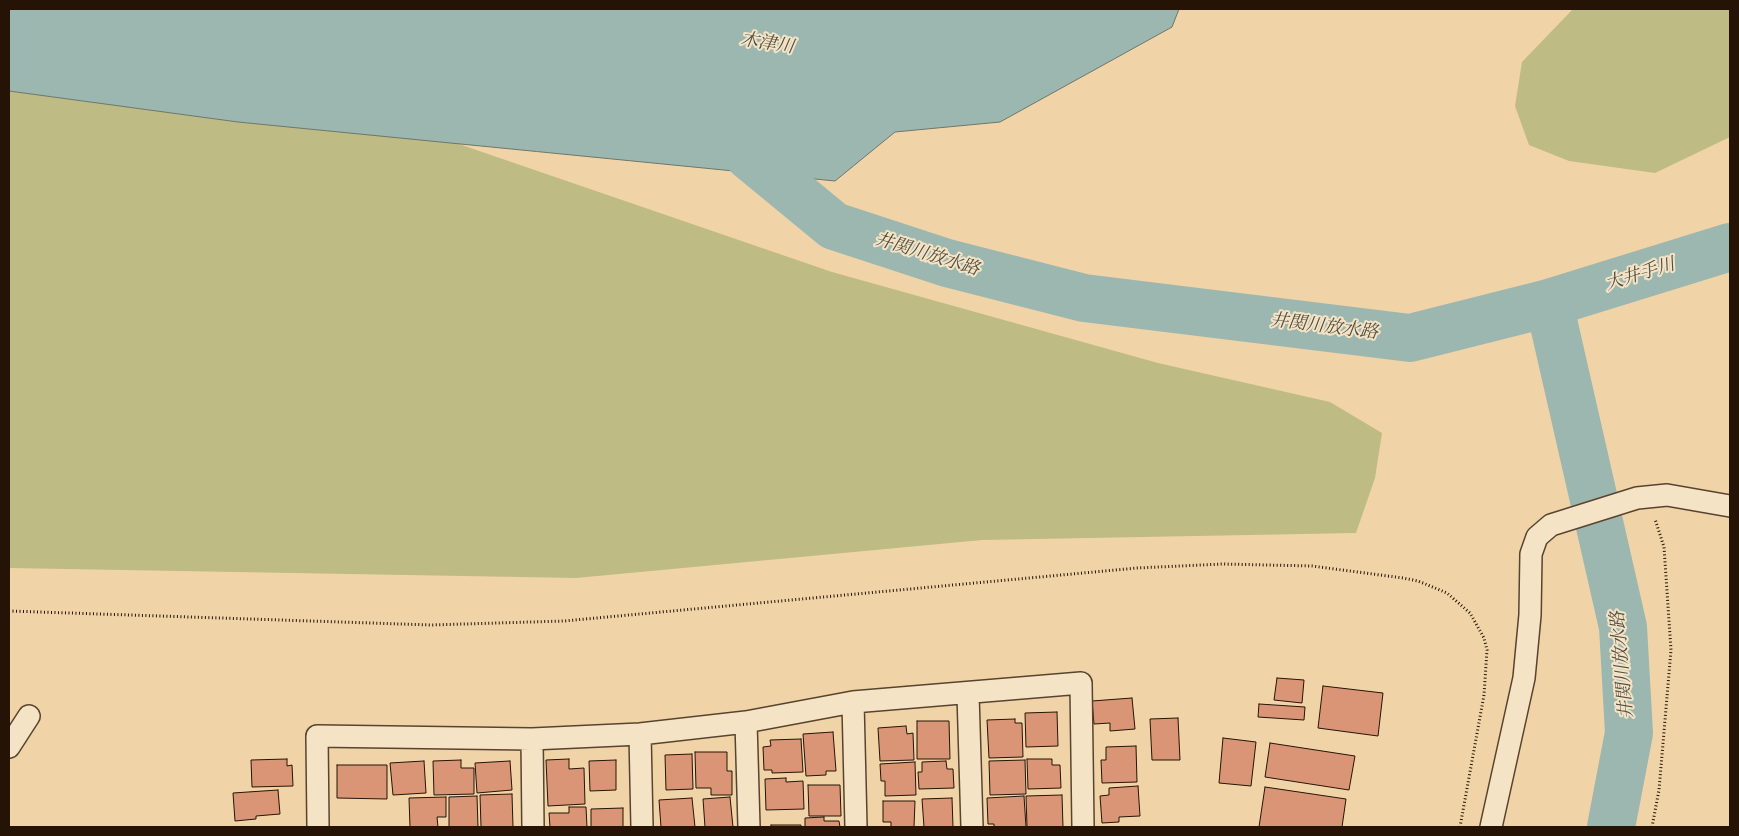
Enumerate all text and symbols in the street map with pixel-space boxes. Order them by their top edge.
water label: 木津川 [739,29,795,59]
water label: 井関川放水路 [872,229,982,281]
water label: 大井手川 [1602,254,1678,296]
water label: 井関川放水路 [1269,310,1379,344]
water label: 井関川放水路 [1608,610,1638,720]

